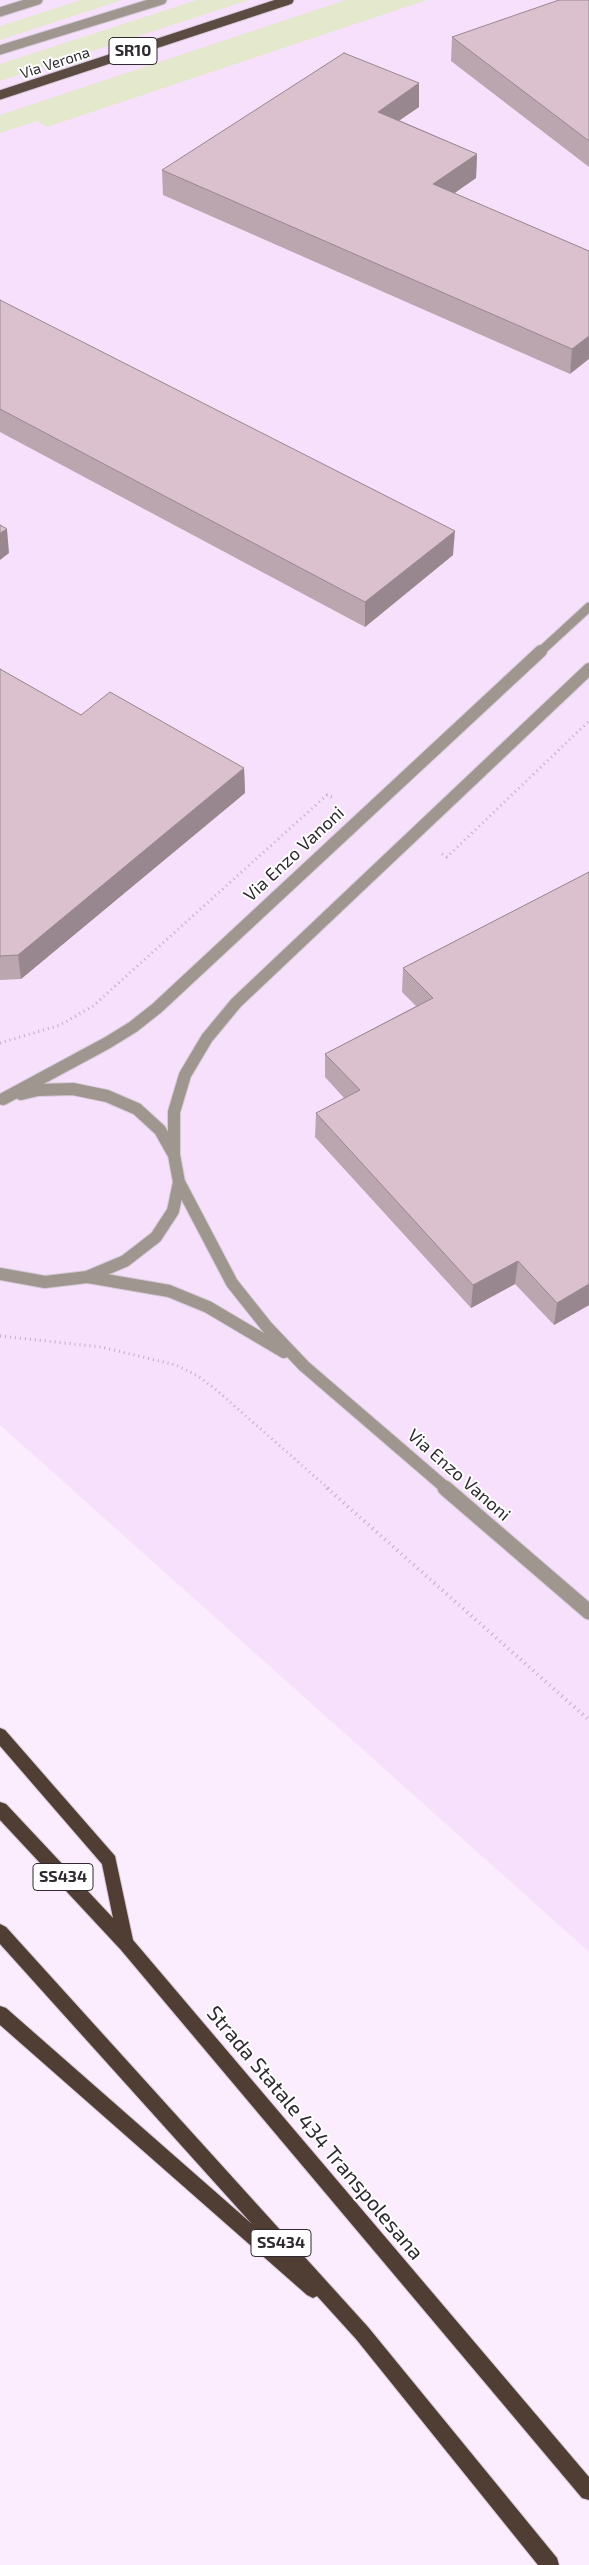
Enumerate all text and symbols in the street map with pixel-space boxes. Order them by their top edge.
road number: SR10 [109,37,157,64]
street label: Via Verona [18,43,92,83]
street label: Via Enzo Vanoni [239,802,349,906]
street label: Via Enzo Vanoni [403,1424,515,1526]
road number: SS434 [33,1864,93,1890]
street label: Strada Statale 434 Transpolesana [201,2001,429,2265]
road number: SS434 [251,2230,311,2256]

